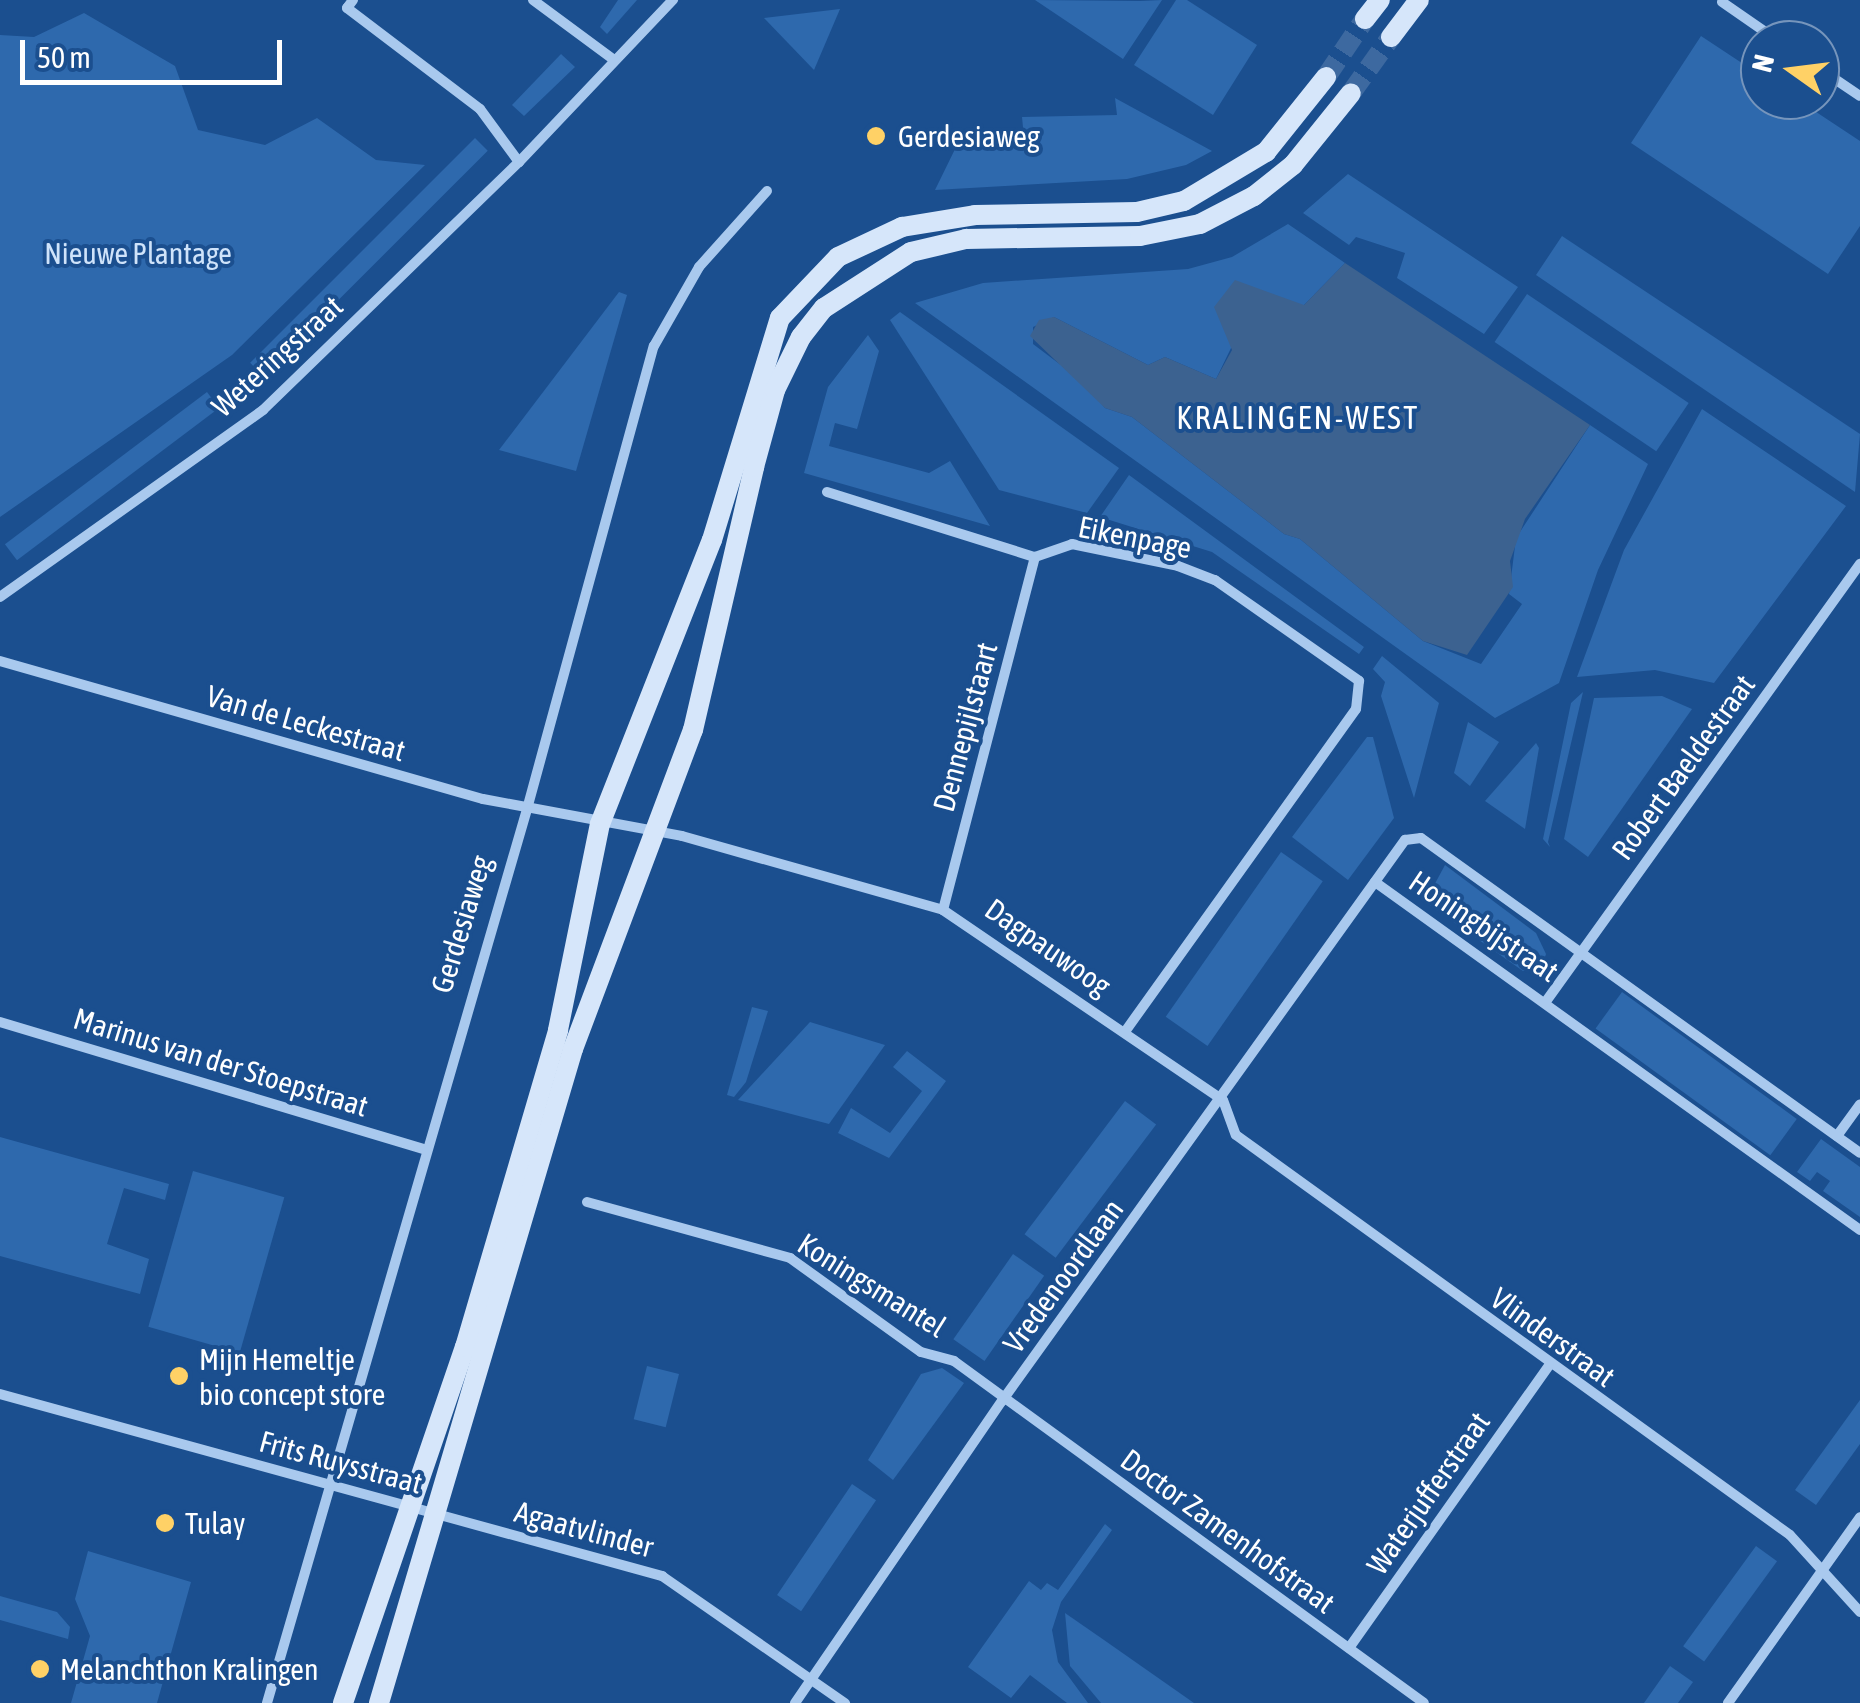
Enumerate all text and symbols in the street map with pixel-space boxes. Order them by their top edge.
scale bar [25,20,288,82]
north arrow [1740,20,1840,120]
text: 50 m [37,40,91,74]
text: N [1745,51,1780,75]
place label: Gerdesiaweg [898,118,1040,154]
marker: Gerdesiaweg [863,123,889,149]
park label: Nieuwe Plantage [44,235,232,271]
street label: Weteringstraat [204,288,350,424]
district label: KRALINGEN-WEST [1176,399,1420,437]
street label: Eikenpage [1075,508,1195,566]
street label: Dennepijlstaart [925,639,1005,815]
street label: Robert Baeldestraat [1604,668,1762,866]
street label: Van de Leckestraat [203,677,409,769]
street label: Gerdesiaweg [423,851,499,997]
street label: Honingbijstraat [1402,863,1566,989]
street label: Dagpauwoog [978,891,1118,1003]
street label: Marinus van der Stoepstraat [69,1000,373,1124]
street label: Vredenoordlaan [995,1192,1131,1360]
street label: Koningsmantel [791,1225,953,1345]
street label: Vlinderstraat [1484,1280,1622,1394]
place label: Mijn Hemeltje bio concept store [199,1341,385,1412]
marker: Mijn Hemeltje bio concept store [168,1365,190,1387]
street label: Waterjufferstraat [1359,1405,1497,1581]
street label: Frits Ruysstraat [256,1423,426,1501]
street label: Doctor Zamenhofstraat [1114,1441,1342,1621]
street label: Agaatvlinder [511,1493,657,1565]
place label: Tulay [185,1505,245,1541]
marker: Tulay [154,1512,176,1534]
place label: Melanchthon Kralingen [60,1651,319,1687]
marker: Melanchthon Kralingen [29,1658,51,1680]

